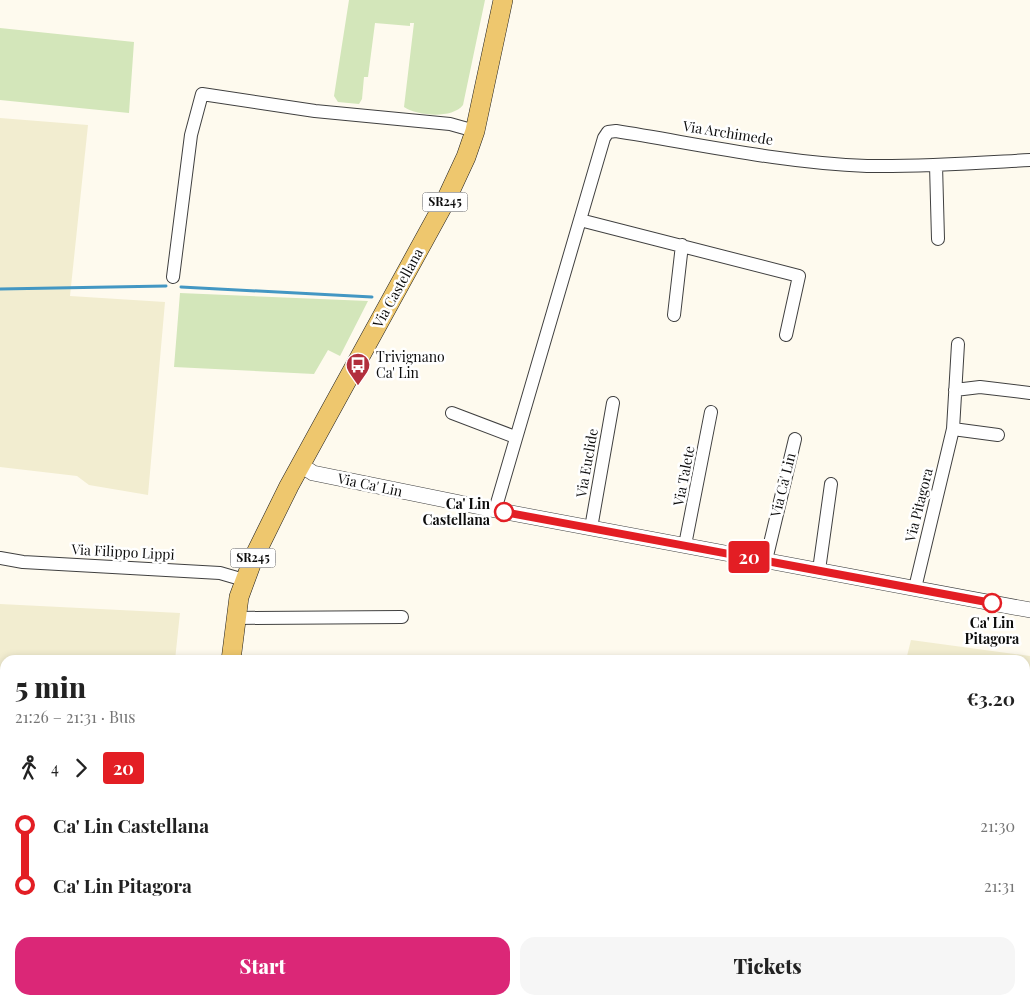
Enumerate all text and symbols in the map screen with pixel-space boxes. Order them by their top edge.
street label: Via Archimede [681,116,775,149]
road number: SR245 [422,192,468,212]
street label: Via Castellana [367,245,427,332]
place label: Trivignano Ca' Lin [376,347,445,382]
bus stop icon: Trivignano Ca' Lin [345,352,371,386]
street label: Via Euclide [571,427,602,500]
street label: Via Talete [668,444,699,509]
street label: Via Ca' Lin [765,450,800,520]
street label: Via Pitagora [900,466,937,545]
street label: Via Ca' Lin [335,468,405,501]
place label: Ca' Lin Castellana [423,494,491,529]
marker: Ca' Lin Castellana [494,502,514,522]
street label: Via Filippo Lippi [70,539,175,564]
line badge: 20 [726,541,772,573]
text: 20 [738,545,760,569]
road number: SR245 [230,548,276,568]
marker: Ca' Lin Pitagora [982,593,1002,613]
place label: Ca' Lin Pitagora [965,613,1020,648]
text: 5 min [15,668,86,705]
text: €3.20 [967,685,1015,711]
text: 21:26 – 21:31 · Bus [15,706,135,727]
icon: walk [15,754,43,782]
icon: forward [67,754,95,782]
text: 20 [113,756,134,780]
text: 4 [51,757,59,778]
text: Ca' Lin Castellana [53,812,209,838]
text: 21:30 [980,815,1015,836]
text: Ca' Lin Pitagora [53,872,192,898]
text: 21:31 [984,875,1015,896]
button: Start [15,937,510,995]
button: Tickets [520,937,1015,995]

